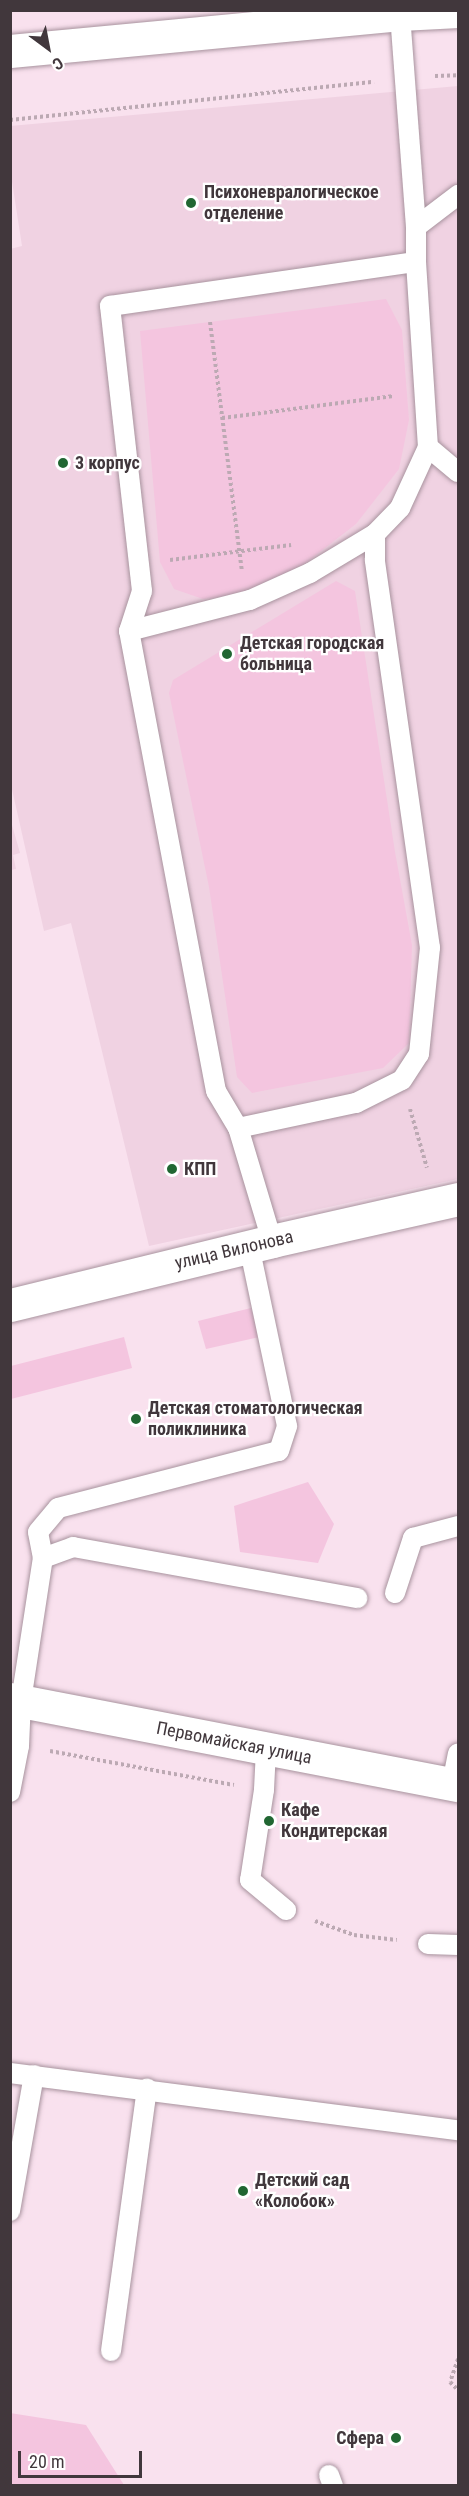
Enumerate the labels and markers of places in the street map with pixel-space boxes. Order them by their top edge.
place label: Психоневралогическое отделение [204,182,379,224]
marker: Психоневралогическое отделение [182,194,200,212]
place label: 3 корпус [75,452,140,474]
marker: 3 корпус [56,456,70,470]
place label: Детская городская больница [240,633,384,676]
marker: Детская городская больница [218,645,236,663]
place label: КПП [184,1158,216,1180]
marker: КПП [165,1162,179,1176]
place label: Детская стоматологическая поликлиника [148,1398,363,1440]
marker: Детская стоматологическая поликлиника [129,1412,143,1426]
place label: Кафе Кондитерская [281,1800,388,1842]
marker: Кафе Кондитерская [262,1814,276,1828]
place label: Детский сад «Колобок» [255,2170,349,2212]
marker: Детский сад «Колобок» [236,2184,250,2198]
place label: Сфера [336,2427,384,2449]
marker: Сфера [389,2431,403,2445]

